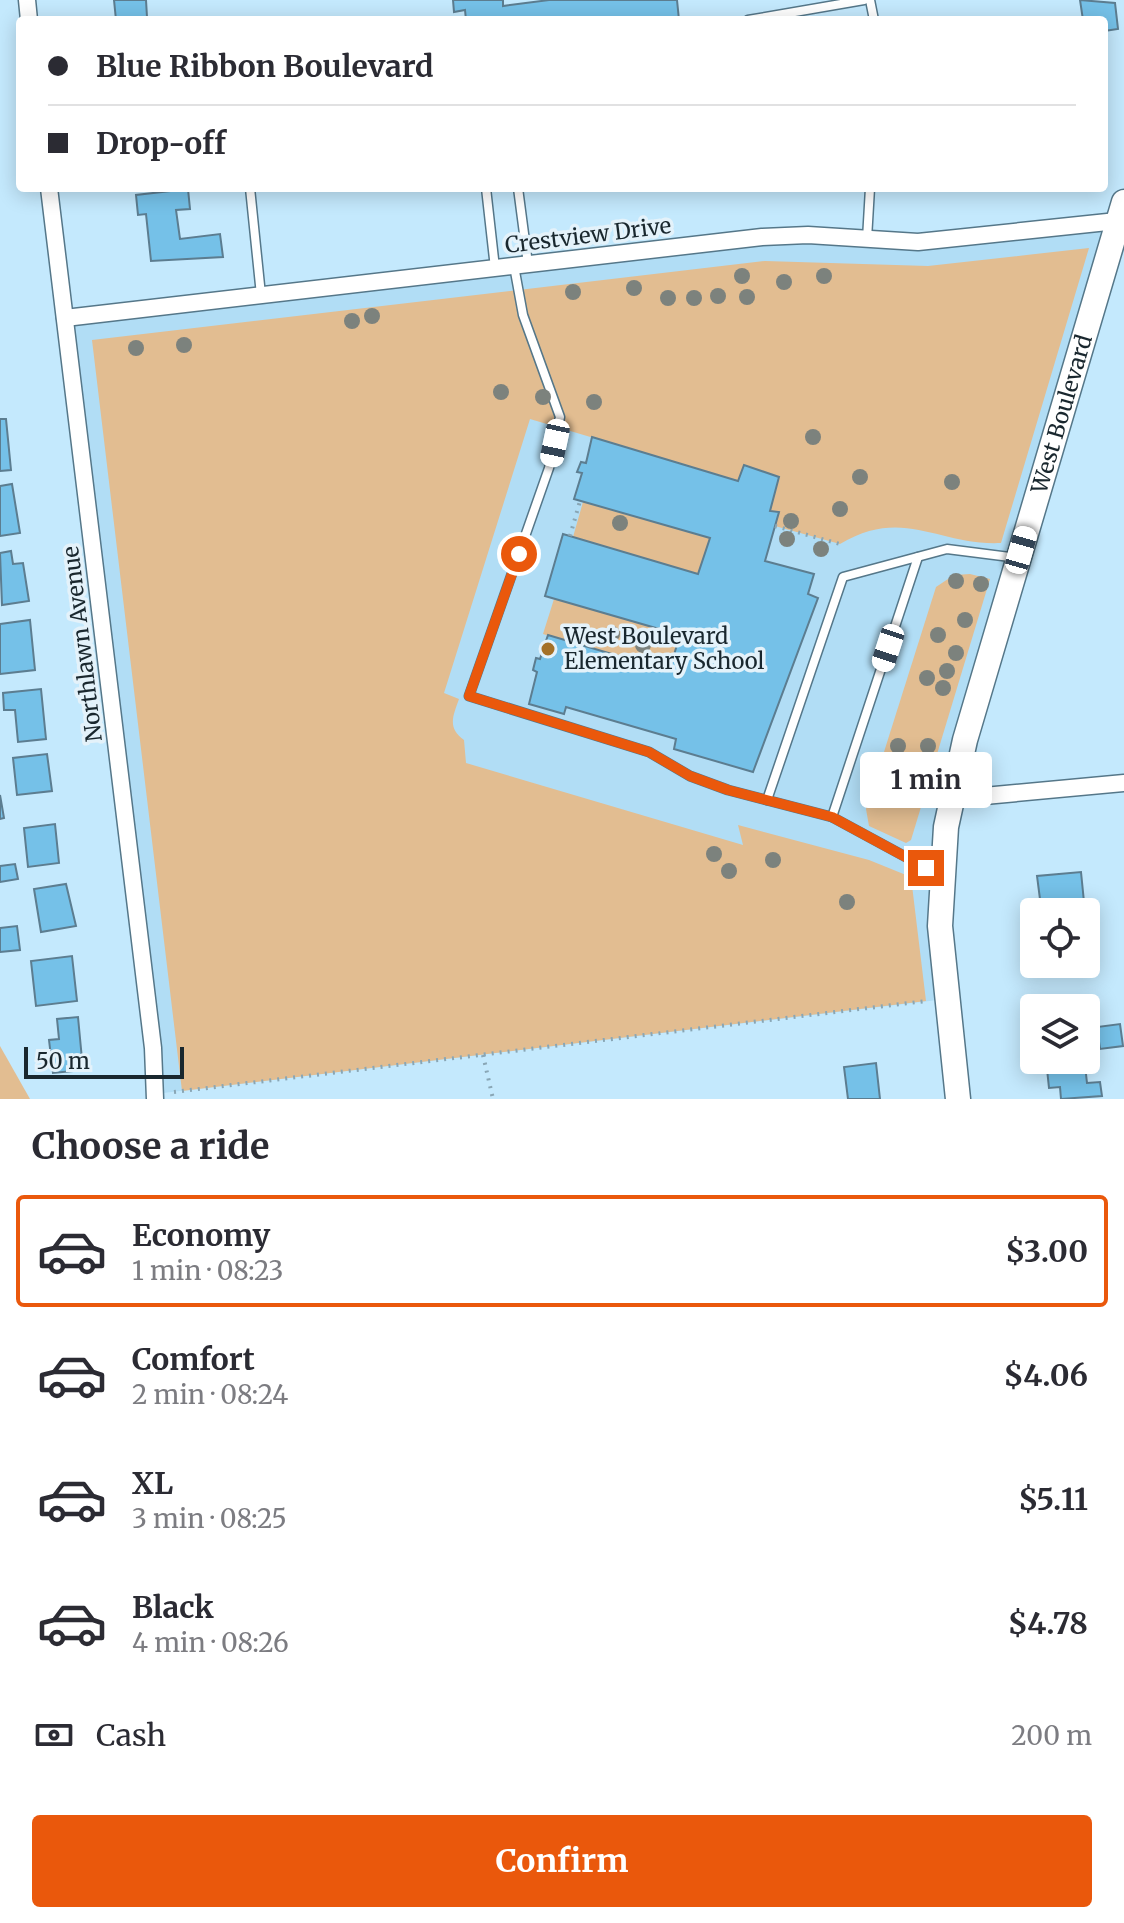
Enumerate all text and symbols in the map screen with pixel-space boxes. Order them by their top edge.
text: Blue Ribbon Boulevard [96,47,434,85]
text: Drop-off [96,124,226,162]
street label: Crestview Drive [503,211,673,259]
street label: West Boulevard [1024,331,1098,498]
car [538,417,572,469]
car [1003,524,1039,576]
route start [501,536,537,572]
street label: Northlawn Avenue [56,545,108,743]
car [869,621,907,675]
place label: West Boulevard Elementary School [563,622,765,675]
marker: West Boulevard Elementary School [539,640,557,658]
callout: 1 min [860,752,992,808]
text: 1 min [891,763,961,796]
route end [908,850,944,886]
map controls [1020,898,1100,1074]
button: locate [1020,898,1100,978]
button: layers [1020,994,1100,1074]
scale bar [24,1043,184,1079]
text: 50 m [36,1047,90,1075]
text: Choose a ride [32,1124,269,1169]
icon: car [36,1215,108,1287]
text: Economy [132,1216,270,1254]
text: $3.00 [1005,1232,1088,1270]
text: 1 min · 08:23 [132,1254,283,1287]
icon: car [36,1339,108,1411]
text: Comfort [132,1340,255,1378]
text: $4.06 [1004,1356,1088,1394]
text: 2 min · 08:24 [132,1378,288,1411]
icon: car [36,1463,108,1535]
text: XL [132,1464,173,1502]
text: $5.11 [1018,1480,1088,1518]
text: 3 min · 08:25 [132,1502,287,1535]
icon: car [36,1587,108,1659]
text: Black [132,1588,214,1626]
text: $4.78 [1008,1604,1088,1642]
text: 4 min · 08:26 [132,1626,289,1659]
icon: cash [32,1713,76,1757]
text: Cash [96,1716,166,1754]
text: 200 m [1011,1719,1092,1752]
button: Confirm [32,1815,1092,1907]

